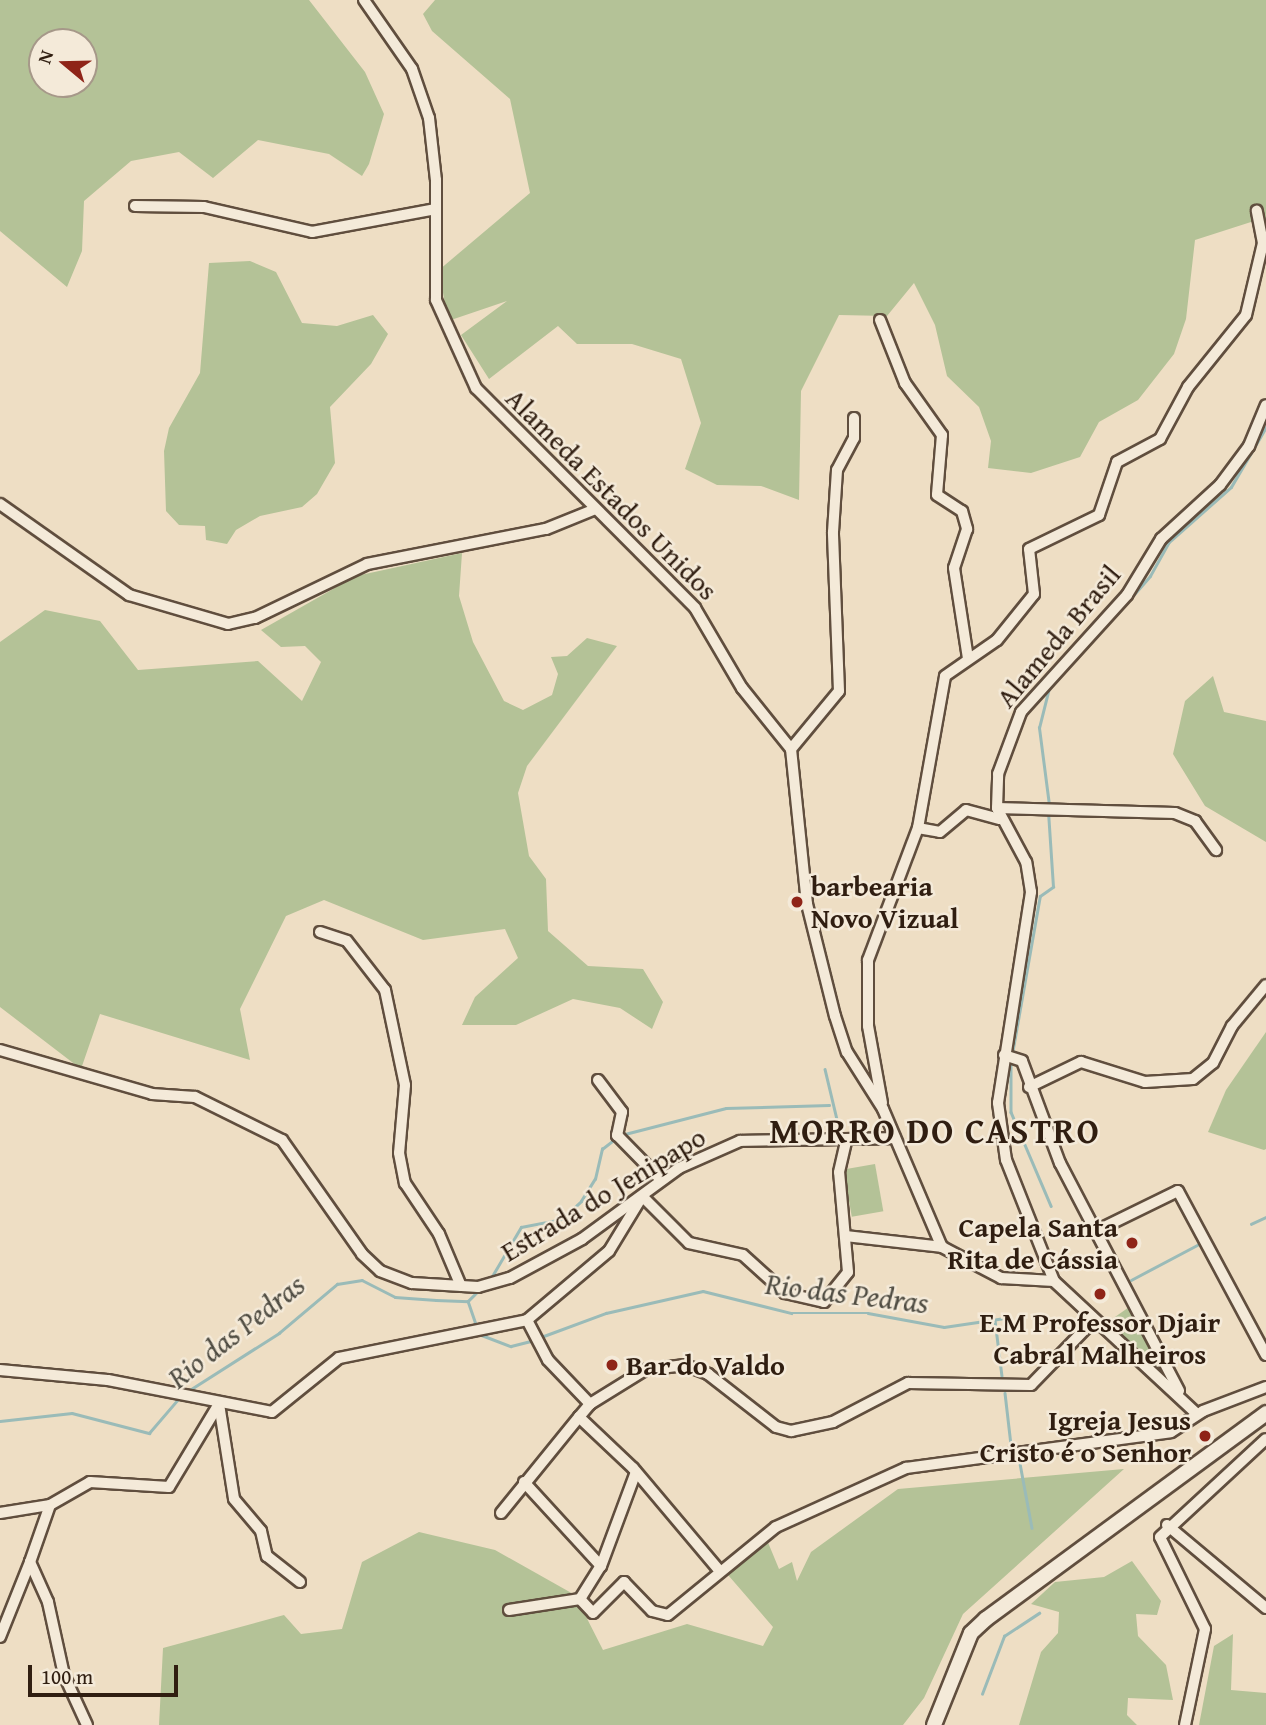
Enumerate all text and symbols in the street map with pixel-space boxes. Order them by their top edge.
north arrow [28,28,98,98]
text: N [30,46,60,67]
street label: Alameda Estados Unidos [499,381,725,607]
street label: Alameda Brasil [989,558,1127,714]
place label: barbearia Novo Vizual [811,869,959,935]
marker: barbearia Novo Vizual [789,894,805,910]
district label: MORRO DO CASTRO [771,1110,1099,1152]
street label: Estrada do Jenipapo [495,1120,711,1268]
place label: Capela Santa Rita de Cássia [948,1210,1118,1276]
marker: Capela Santa Rita de Cássia [1124,1235,1140,1251]
water label: Rio das Pedras [764,1265,930,1321]
water label: Rio das Pedras [160,1266,312,1396]
marker: E.M Professor Djair Cabral Malheiros [1092,1286,1108,1302]
place label: E.M Professor Djair Cabral Malheiros [980,1305,1220,1371]
place label: Bar do Valdo [626,1348,785,1382]
marker: Bar do Valdo [604,1357,620,1373]
place label: Igreja Jesus Cristo é o Senhor [980,1403,1191,1469]
marker: Igreja Jesus Cristo é o Senhor [1197,1428,1213,1444]
scale bar [32,1652,182,1696]
text: 100 m [41,1661,93,1692]

